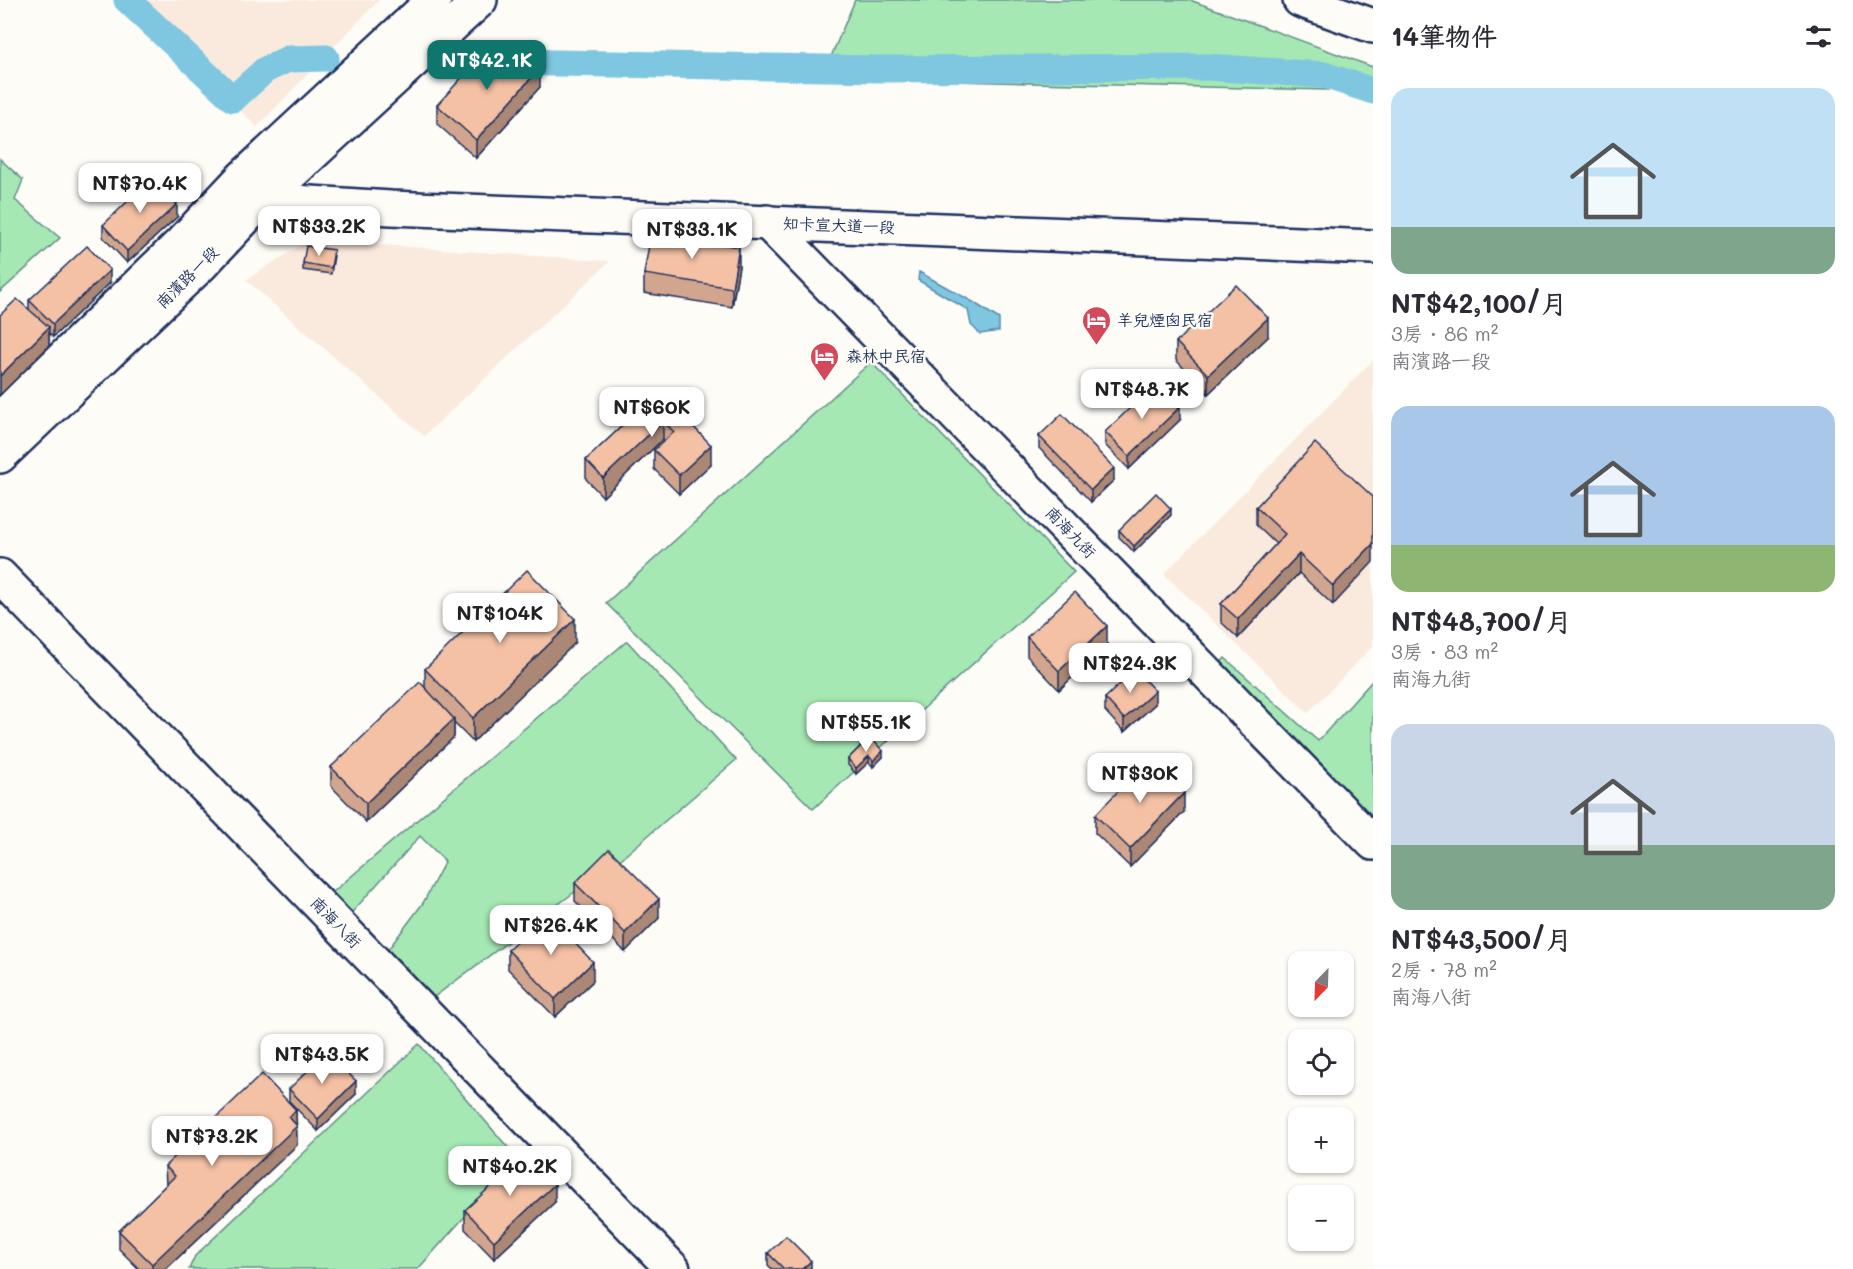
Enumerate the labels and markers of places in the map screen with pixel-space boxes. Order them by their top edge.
pin: NT$42.1K [425,40,549,91]
pin: NT$70.4K [78,163,202,214]
pin: NT$33.2K [257,206,381,257]
pin: NT$33.1K [630,209,754,260]
hotel icon: 羊兒煙囪民宿 [1080,304,1112,346]
place label: 羊兒煙囪民宿 [1117,309,1213,330]
hotel icon: 森林中民宿 [809,340,841,382]
place label: 森林中民宿 [846,345,926,366]
pin: NT$48.7K [1080,369,1204,420]
pin: NT$60K [603,387,701,438]
pin: NT$104K [445,593,555,644]
pin: NT$24.3K [1068,643,1192,694]
pin: NT$55.1K [804,702,928,753]
pin: NT$30K [1091,753,1189,804]
pin: NT$26.4K [489,905,613,956]
pin: NT$43.5K [260,1034,384,1085]
pin: NT$73.2K [150,1116,274,1167]
pin: NT$40.2K [448,1146,572,1197]

